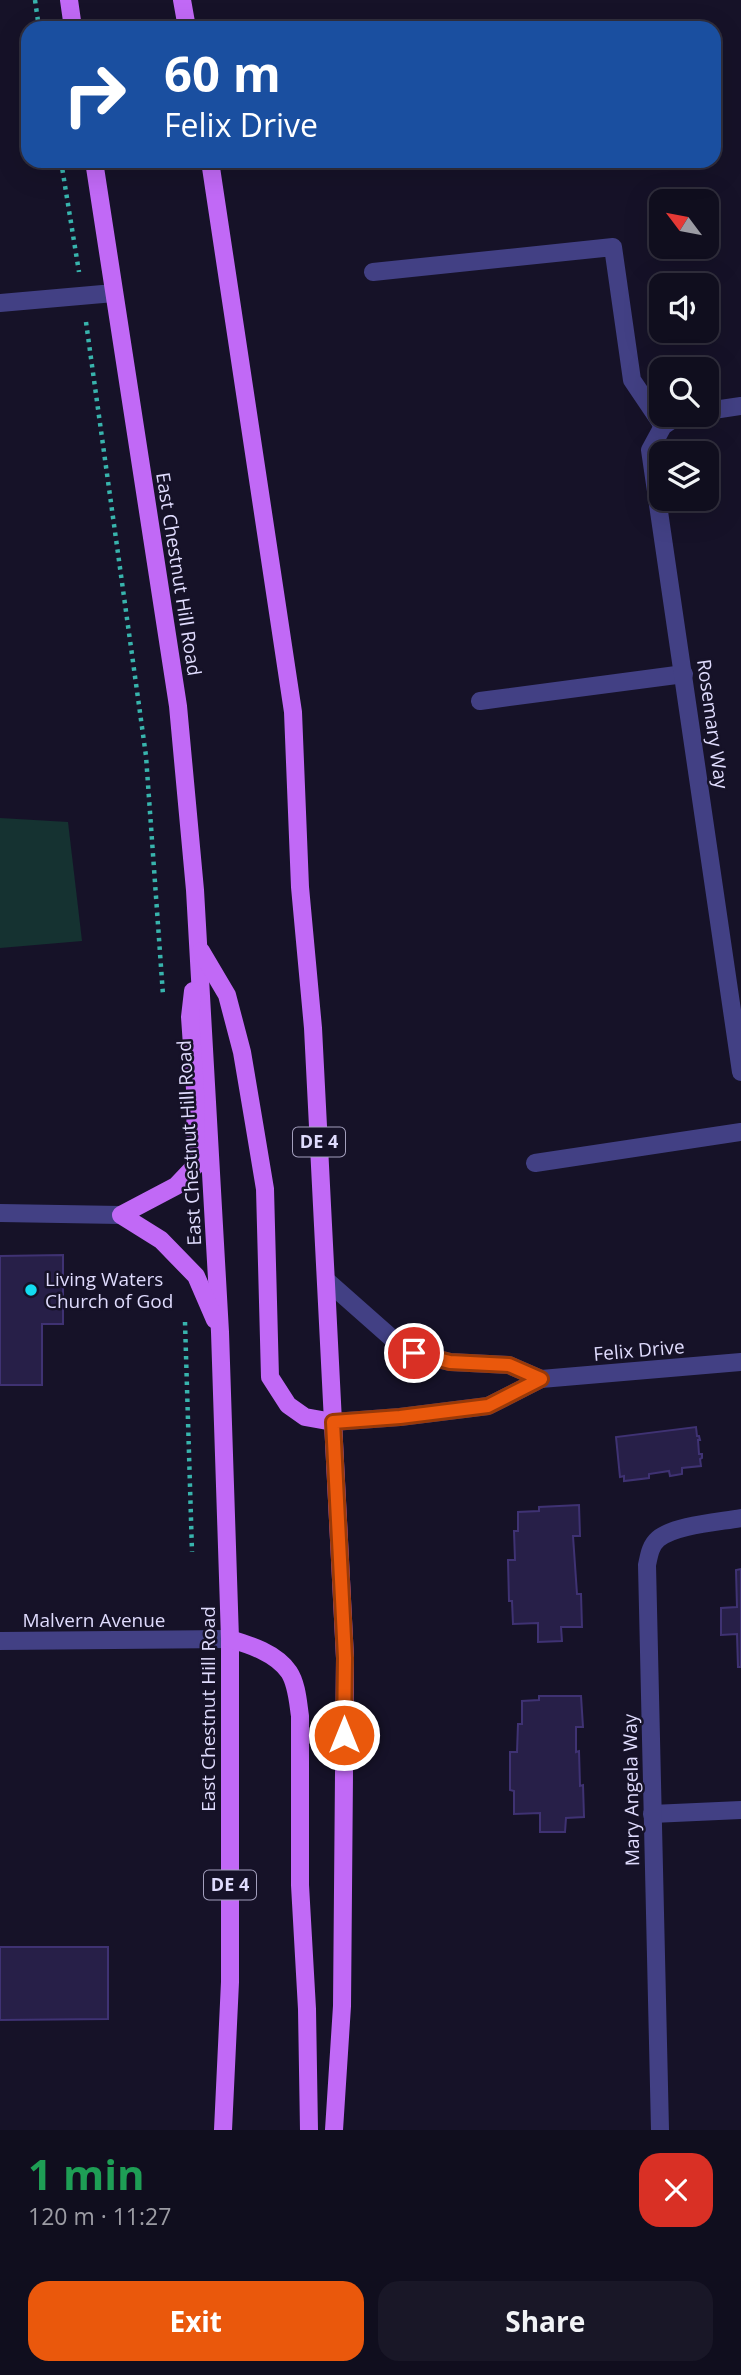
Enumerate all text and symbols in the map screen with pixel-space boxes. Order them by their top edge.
text: 60 m [164,40,281,106]
icon: right [49,49,140,140]
text: Felix Drive [164,103,318,146]
north arrow [649,189,719,259]
map controls [649,189,719,511]
button: sound [649,273,719,343]
button: search [649,357,719,427]
button: layers [649,441,719,511]
street label: East Chestnut Hill Road [150,470,208,678]
street label: Rosemary Way [691,657,735,791]
street label: East Chestnut Hill Road [171,1040,207,1246]
road number: DE 4 [293,1128,345,1156]
place label: Living Waters Church of God [45,1266,173,1314]
marker: Living Waters Church of God [23,1282,39,1298]
pin [384,1323,444,1383]
street label: Felix Drive [592,1333,686,1367]
icon: arrive [395,1334,433,1372]
street label: East Chestnut Hill Road [195,1606,221,1812]
street label: Malvern Avenue [22,1607,166,1633]
position arrow [307,1698,381,1772]
street label: Mary Angela Way [617,1713,645,1866]
road number: DE 4 [204,1870,256,1899]
text: 1 min [28,2145,145,2202]
button: close [639,2153,713,2227]
text: 120 m · 11:27 [28,2200,171,2232]
button: Exit [28,2281,364,2361]
button: Share [378,2281,713,2361]

